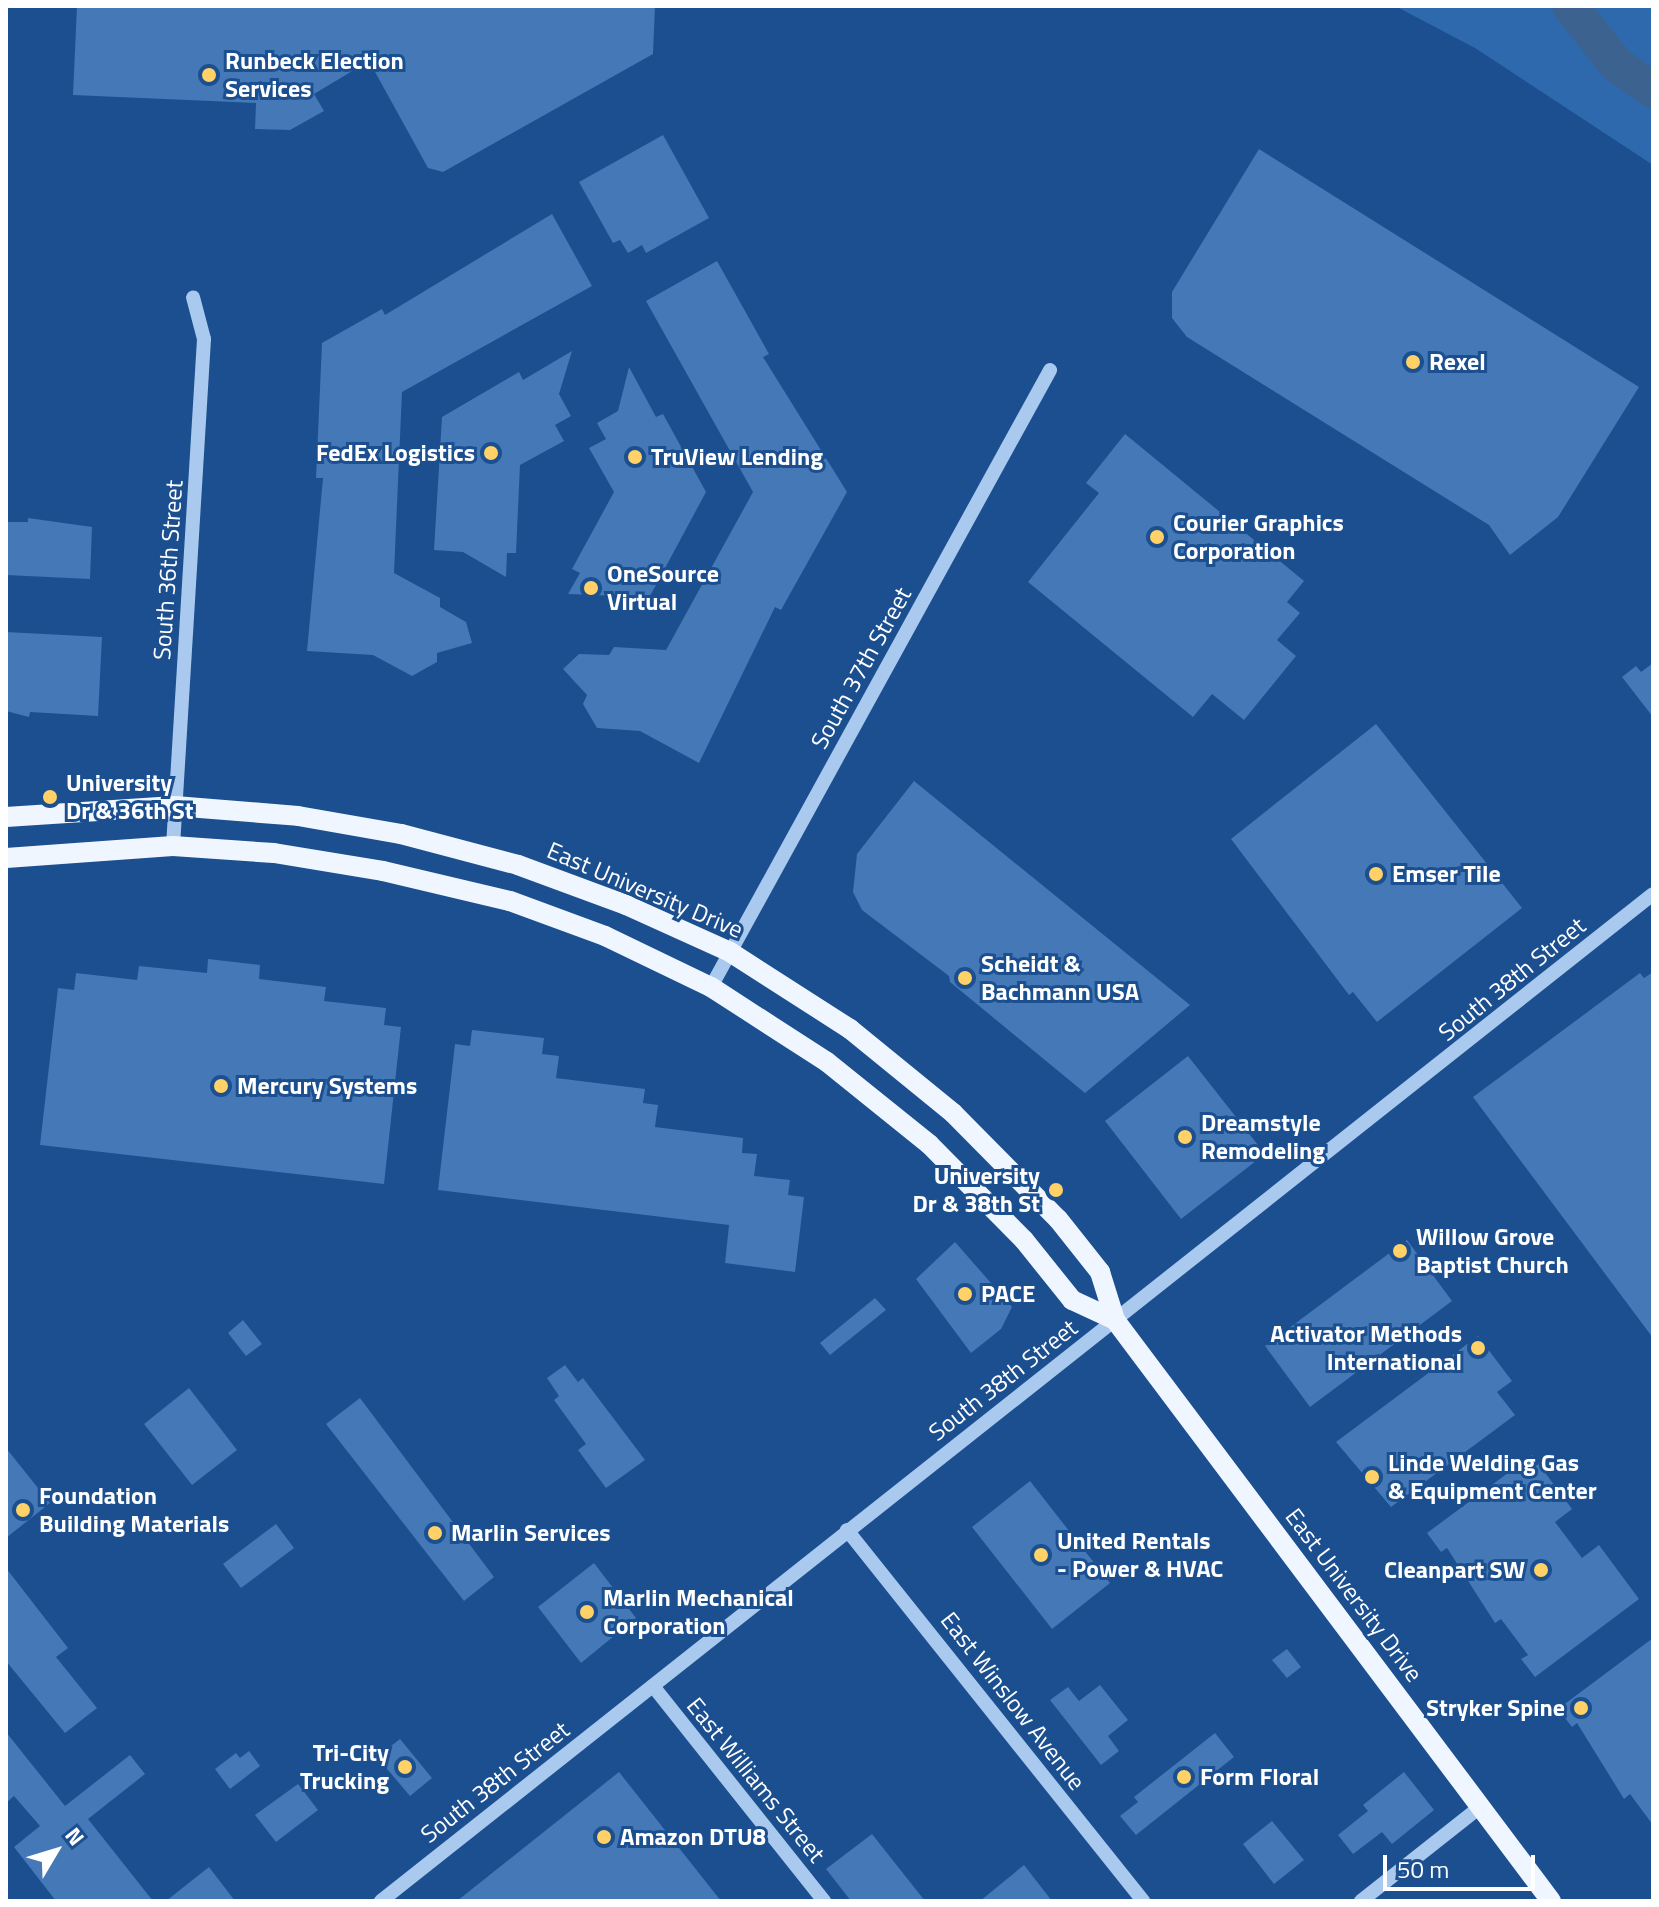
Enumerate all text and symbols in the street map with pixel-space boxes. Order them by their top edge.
place label: Runbeck Election Services [225,47,404,103]
marker: Runbeck Election Services [200,66,218,84]
place label: Rexel [1429,348,1486,376]
marker: Rexel [1404,353,1422,371]
place label: FedEx Logistics [316,439,475,467]
place label: TruView Lending [651,443,823,471]
marker: FedEx Logistics [482,444,500,462]
marker: TruView Lending [626,448,644,466]
street label: South 36th Street [147,479,189,661]
place label: Courier Graphics Corporation [1173,509,1344,565]
marker: Courier Graphics Corporation [1148,528,1166,546]
place label: OneSource Virtual [607,560,719,616]
marker: OneSource Virtual [582,579,600,597]
street label: South 37th Street [805,582,917,754]
place label: University Dr & 36th St [66,769,193,825]
marker: University Dr & 36th St [41,788,59,806]
street label: East University Drive [543,836,747,944]
place label: Emser Tile [1392,860,1501,888]
marker: Emser Tile [1367,865,1385,883]
street label: South 38th Street [1433,911,1591,1047]
place label: Scheidt & Bachmann USA [981,950,1139,1006]
marker: Scheidt & Bachmann USA [956,969,974,987]
place label: Mercury Systems [237,1072,417,1100]
marker: Mercury Systems [212,1077,230,1095]
place label: Dreamstyle Remodeling [1201,1109,1325,1165]
marker: Dreamstyle Remodeling [1176,1128,1194,1146]
place label: University Dr & 38th St [913,1162,1040,1218]
marker: University Dr & 38th St [1047,1181,1065,1199]
place label: Willow Grove Baptist Church [1416,1223,1569,1279]
marker: Willow Grove Baptist Church [1391,1242,1409,1260]
place label: PACE [981,1280,1035,1308]
marker: PACE [956,1285,974,1303]
street label: South 38th Street [923,1313,1083,1447]
place label: Activator Methods International [1270,1320,1462,1376]
marker: Activator Methods International [1469,1339,1487,1357]
place label: Linde Welding Gas & Equipment Center [1388,1449,1597,1505]
marker: Linde Welding Gas & Equipment Center [1363,1468,1381,1486]
place label: Foundation Building Materials [39,1482,229,1538]
marker: Foundation Building Materials [14,1501,32,1519]
street label: East University Drive [1279,1503,1429,1687]
place label: Marlin Services [451,1519,611,1547]
marker: Marlin Services [426,1524,444,1542]
place label: United Rentals - Power & HVAC [1057,1527,1223,1583]
marker: United Rentals - Power & HVAC [1032,1546,1050,1564]
place label: Cleanpart SW [1384,1556,1525,1584]
marker: Cleanpart SW [1532,1561,1550,1579]
place label: Marlin Mechanical Corporation [603,1584,794,1640]
marker: Marlin Mechanical Corporation [578,1603,596,1621]
street label: East Winslow Avenue [935,1606,1091,1796]
street label: East Williams Street [681,1692,831,1868]
place label: Stryker Spine [1426,1694,1565,1722]
marker: Stryker Spine [1572,1699,1590,1717]
street label: South 38th Street [415,1715,575,1849]
place label: Tri-City Trucking [300,1739,389,1795]
marker: Tri-City Trucking [396,1758,414,1776]
place label: Form Floral [1200,1763,1319,1791]
marker: Form Floral [1175,1768,1193,1786]
north arrow [16,1811,96,1891]
text: N [57,1820,93,1853]
place label: Amazon DTU8 [620,1823,766,1851]
marker: Amazon DTU8 [595,1828,613,1846]
scale bar [1387,1839,1539,1889]
text: 50 m [1397,1851,1449,1887]

